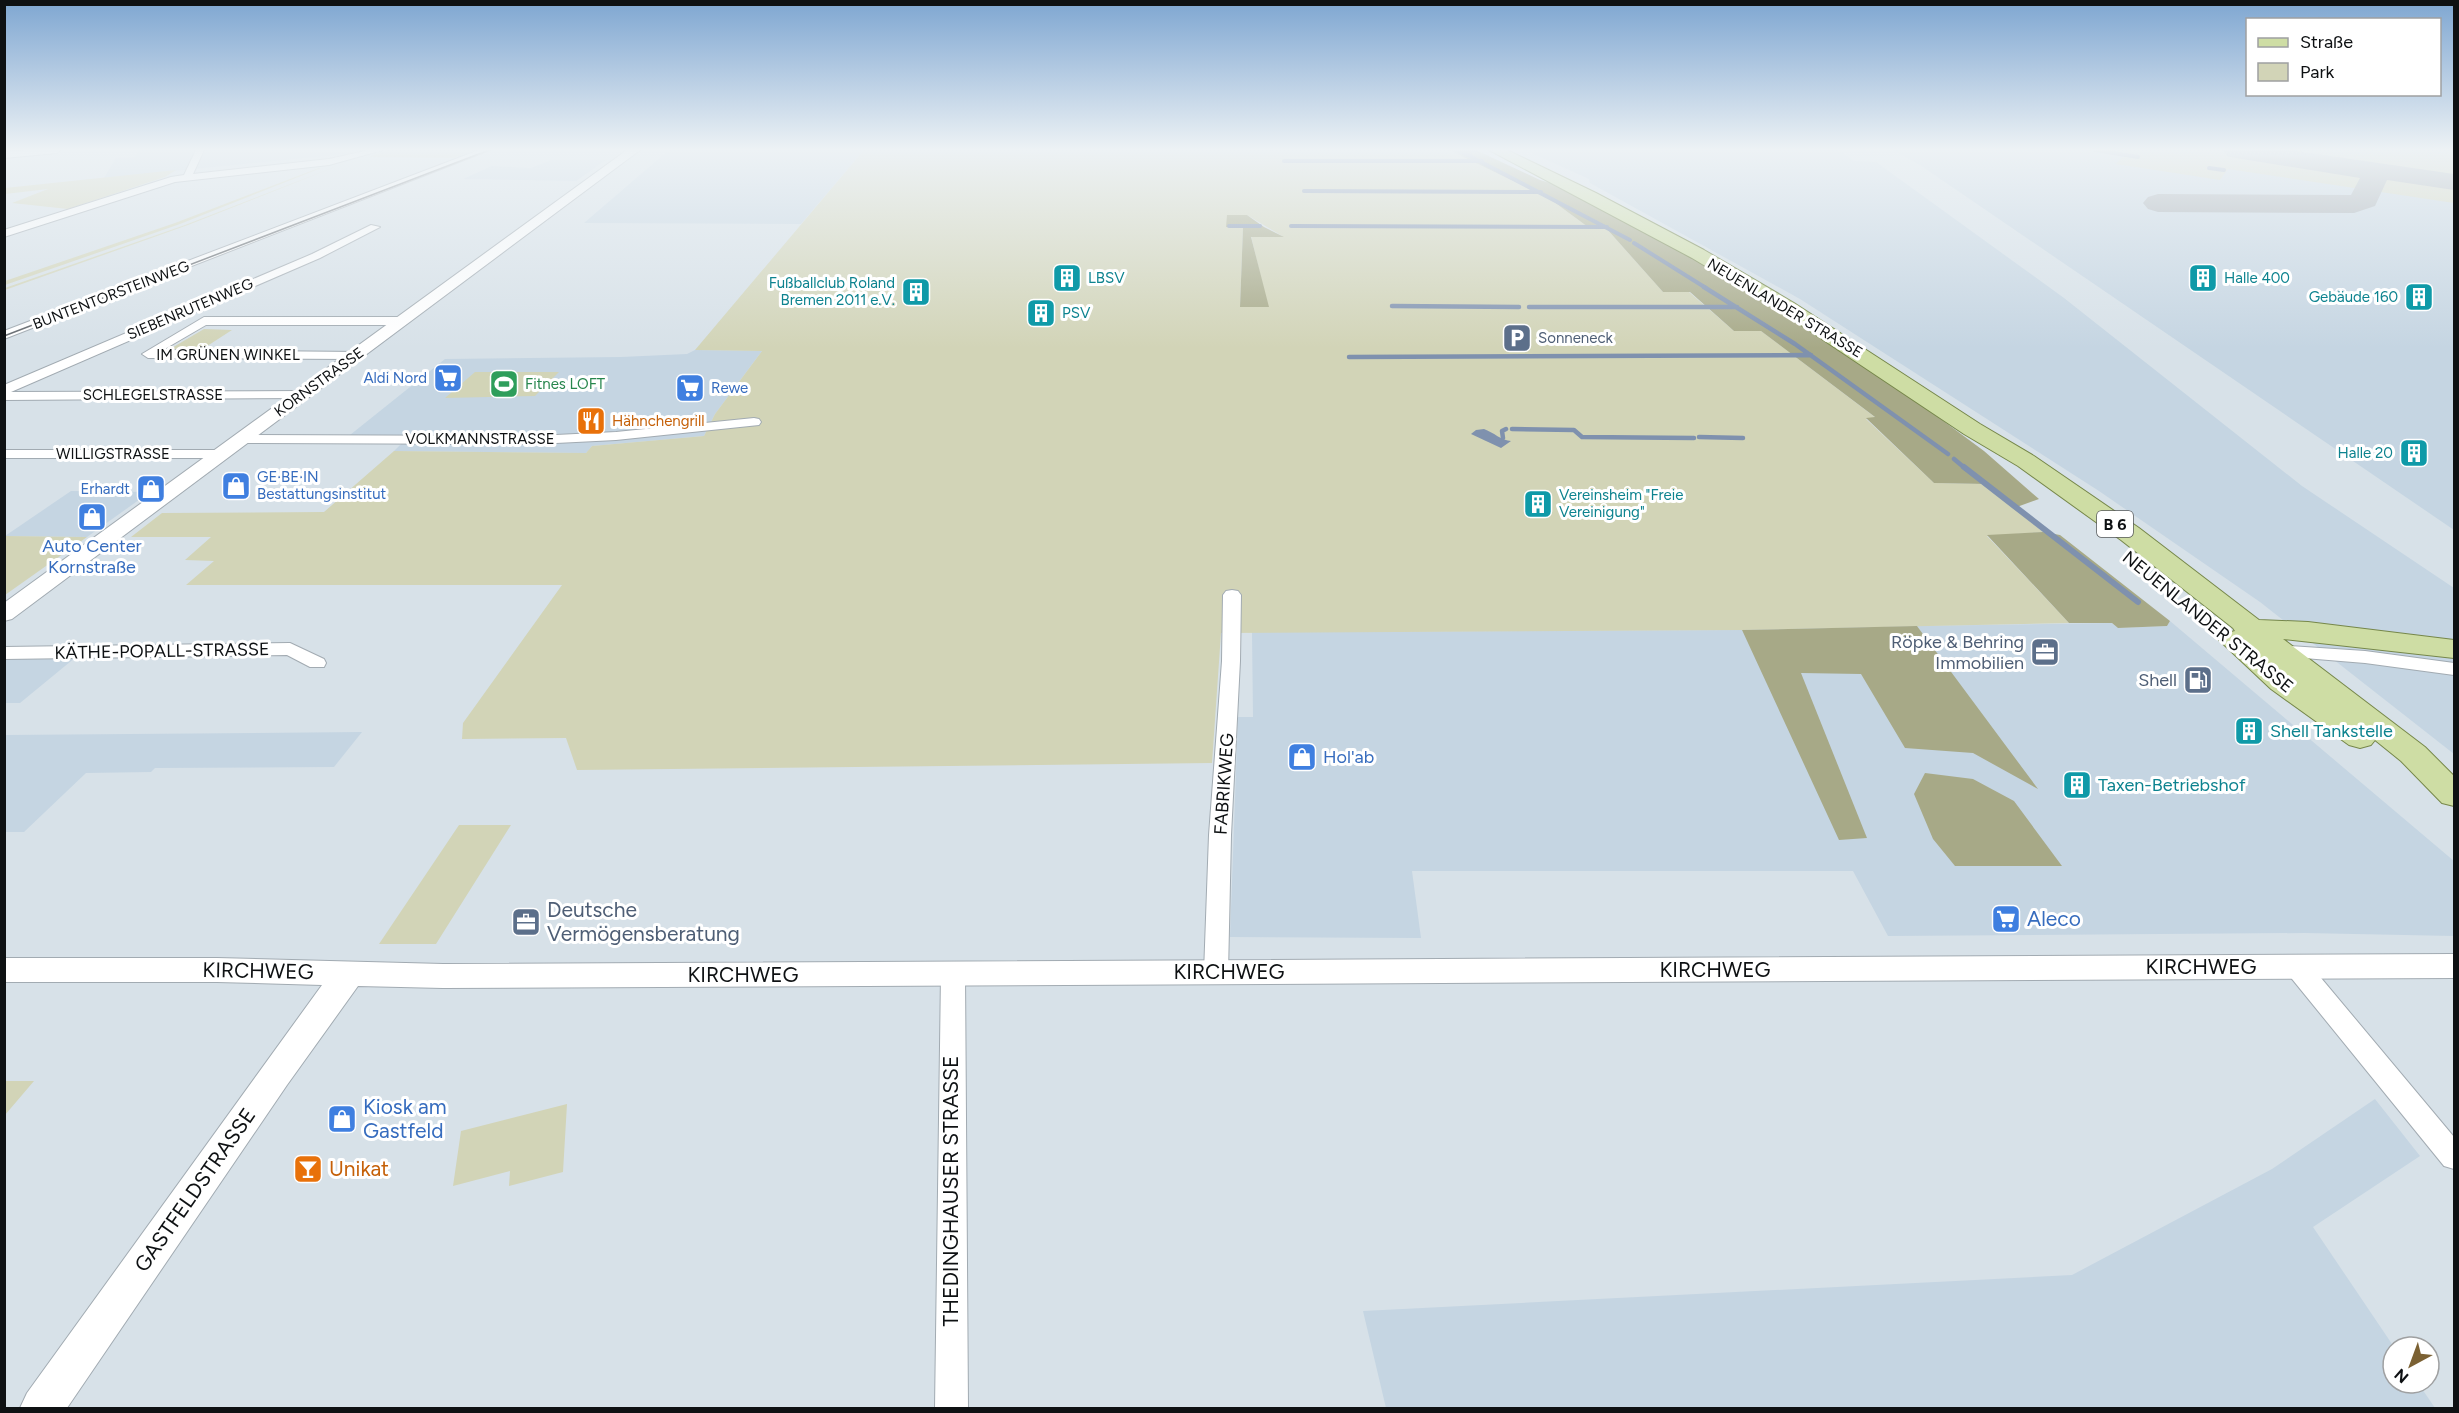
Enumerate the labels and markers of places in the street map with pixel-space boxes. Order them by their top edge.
building icon: LBSV [1051,262,1083,294]
building icon: Halle 400 [2187,262,2219,294]
place label: LBSV [1088,269,1125,287]
place label: Halle 400 [2224,269,2290,287]
place label: Fußballclub Roland Bremen 2011 e.V. [769,274,895,309]
building icon: Fußballclub Roland Bremen 2011 e.V. [900,276,932,308]
building icon: Gebäude 160 [2403,281,2435,313]
place label: Gebäude 160 [2309,288,2398,306]
building icon: PSV [1025,297,1057,329]
place label: PSV [1062,304,1091,322]
parking icon: Sonneneck [1501,322,1533,354]
place label: Sonneneck [1538,329,1614,347]
supermarket icon: Aldi Nord [432,362,464,394]
sports icon: Fitnes LOFT [488,368,520,400]
place label: Aldi Nord [363,369,427,387]
supermarket icon: Rewe [674,372,706,404]
place label: Fitnes LOFT [525,375,606,393]
place label: Rewe [711,379,748,397]
restaurant icon: Hähnchengrill [575,405,607,437]
place label: Hähnchengrill [612,412,705,430]
building icon: Halle 20 [2398,437,2430,469]
place label: Halle 20 [2338,444,2393,462]
place label: GE·BE·IN Bestattungsinstitut [257,468,387,503]
shop icon: GE·BE·IN Bestattungsinstitut [220,470,252,502]
shop icon: Erhardt [135,473,167,505]
place label: Erhardt [80,480,130,498]
place label: Vereinsheim "Freie Vereinigung" [1559,486,1683,521]
building icon: Vereinsheim "Freie Vereinigung" [1522,488,1554,520]
shop icon: Auto Center Kornstraße [76,501,108,533]
place label: Auto Center Kornstraße [42,535,142,578]
place label: Röpke & Behring Immobilien [1891,631,2024,674]
office icon: Röpke & Behring Immobilien [2029,636,2061,668]
fuel station icon: Shell [2182,664,2214,696]
place label: Shell [2138,669,2177,691]
building icon: Shell Tankstelle [2233,715,2265,747]
place label: Shell Tankstelle [2270,720,2393,742]
shop icon: Hol'ab [1286,741,1318,773]
place label: Hol'ab [1323,746,1374,768]
building icon: Taxen-Betriebshof [2061,769,2093,801]
place label: Taxen-Betriebshof [2098,774,2246,796]
place label: Deutsche Vermögensberatung [547,897,740,946]
supermarket icon: Aleco [1990,903,2022,935]
office icon: Deutsche Vermögensberatung [510,906,542,938]
place label: Aleco [2027,906,2081,931]
place label: Kiosk am Gastfeld [363,1094,447,1143]
shop icon: Kiosk am Gastfeld [326,1103,358,1135]
bar icon: Unikat [292,1153,324,1185]
place label: Unikat [329,1156,389,1181]

